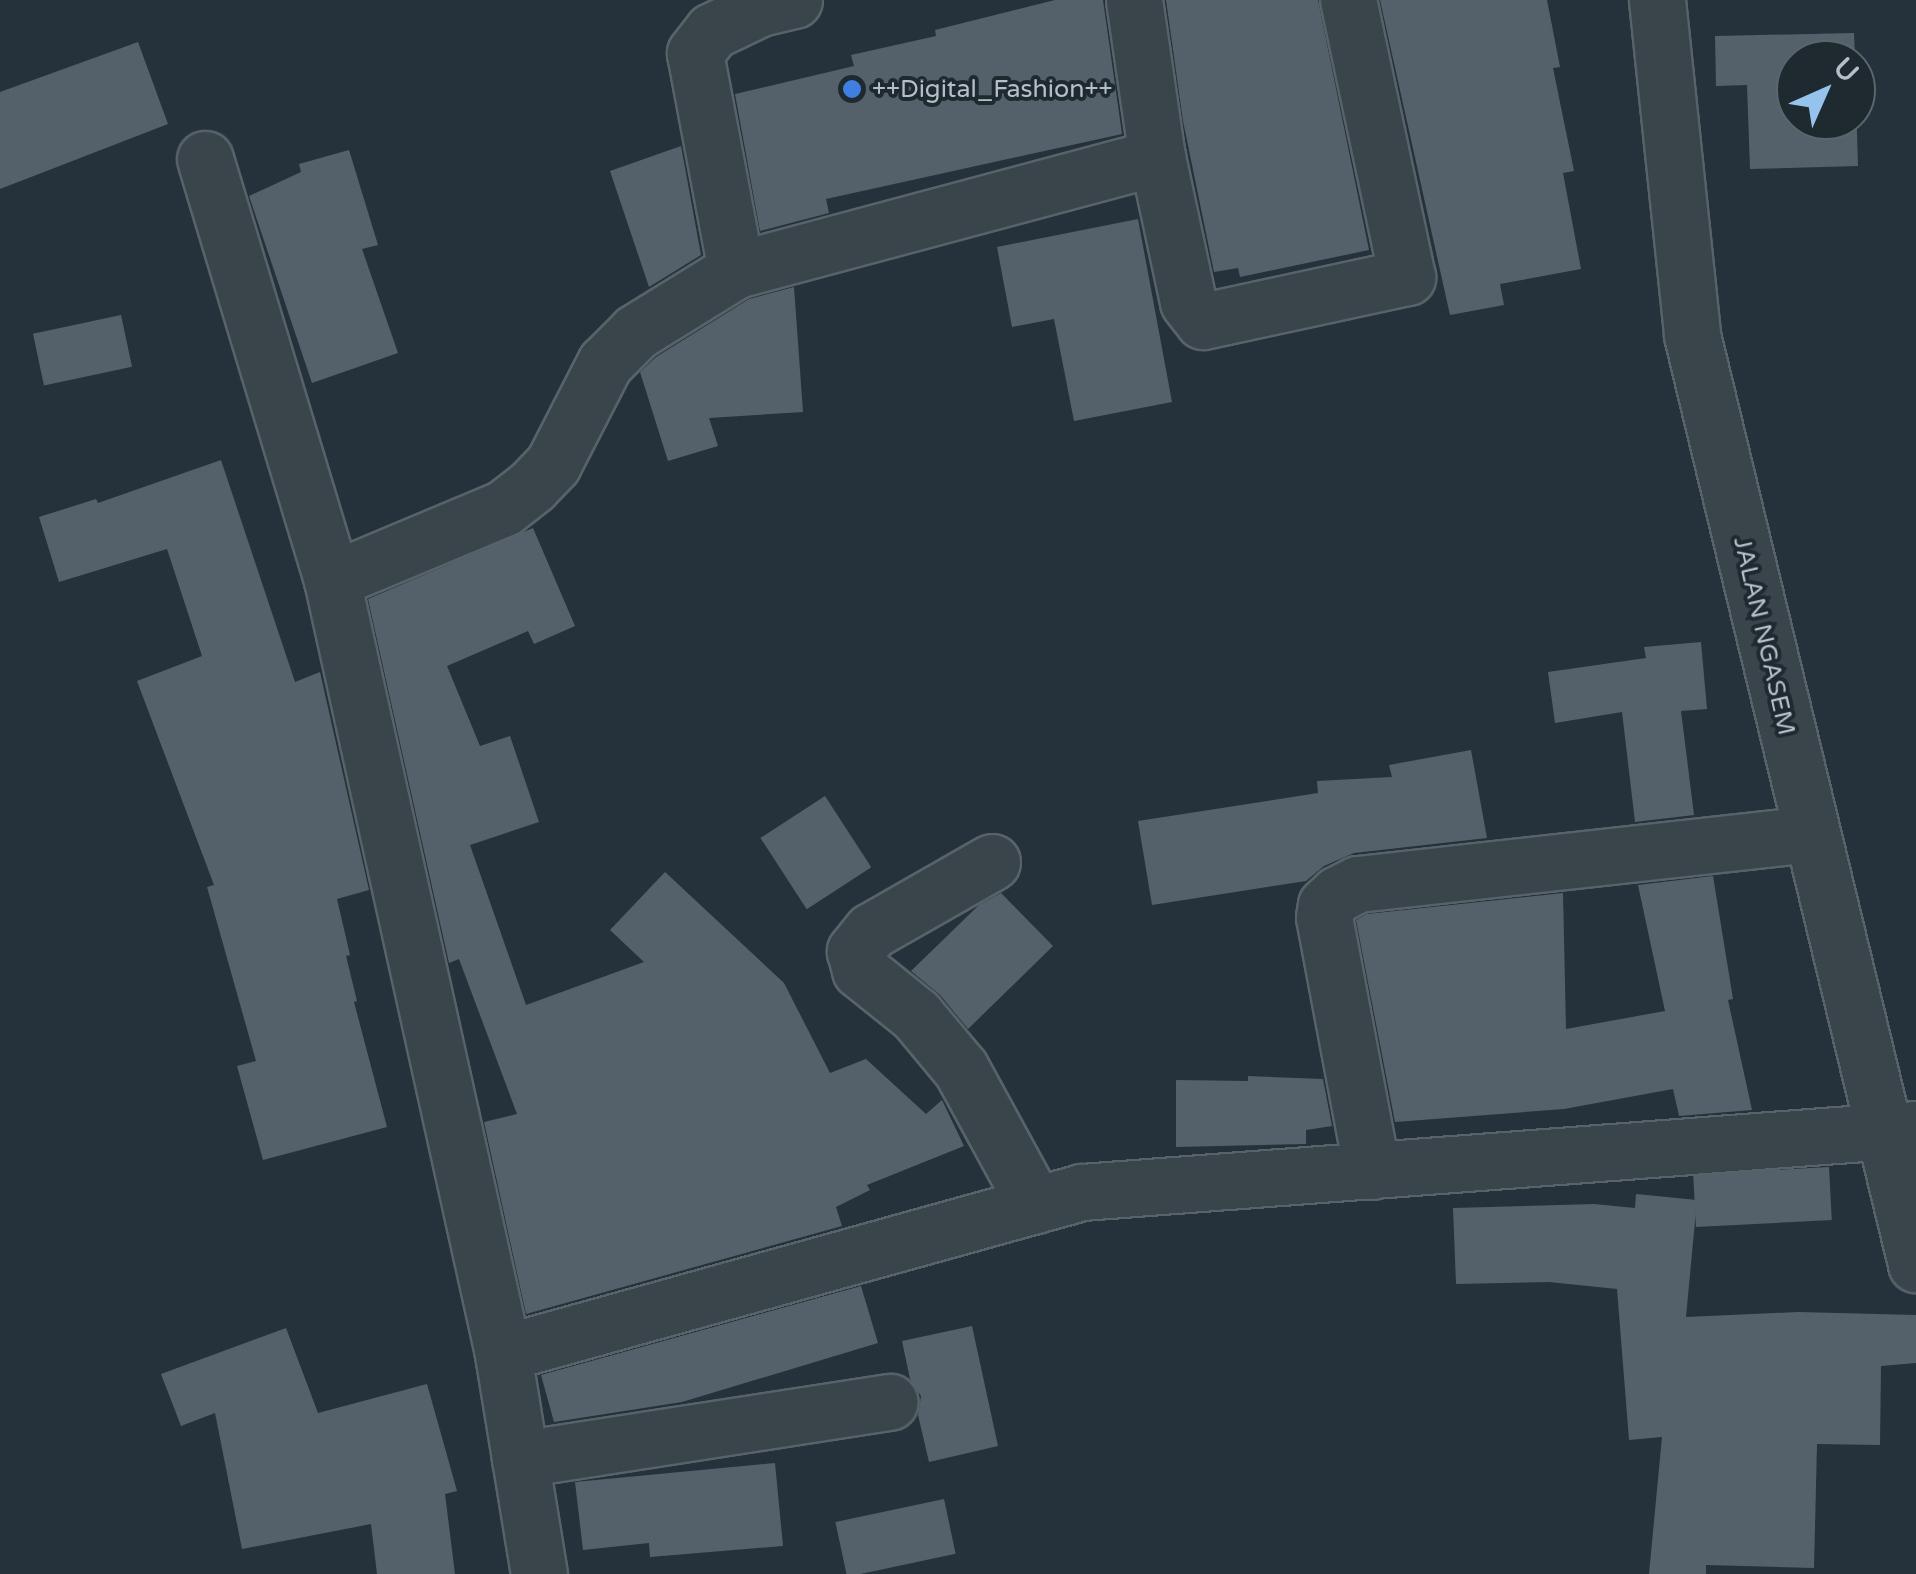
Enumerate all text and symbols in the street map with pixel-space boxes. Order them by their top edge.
north arrow [1776,40,1876,140]
text: U [1826,51,1865,90]
place label: ++Digital_Fashion++ [872,74,1113,104]
marker: ++Digital_Fashion++ [841,78,863,100]
street label: JALAN NGASEM [1727,534,1801,738]

